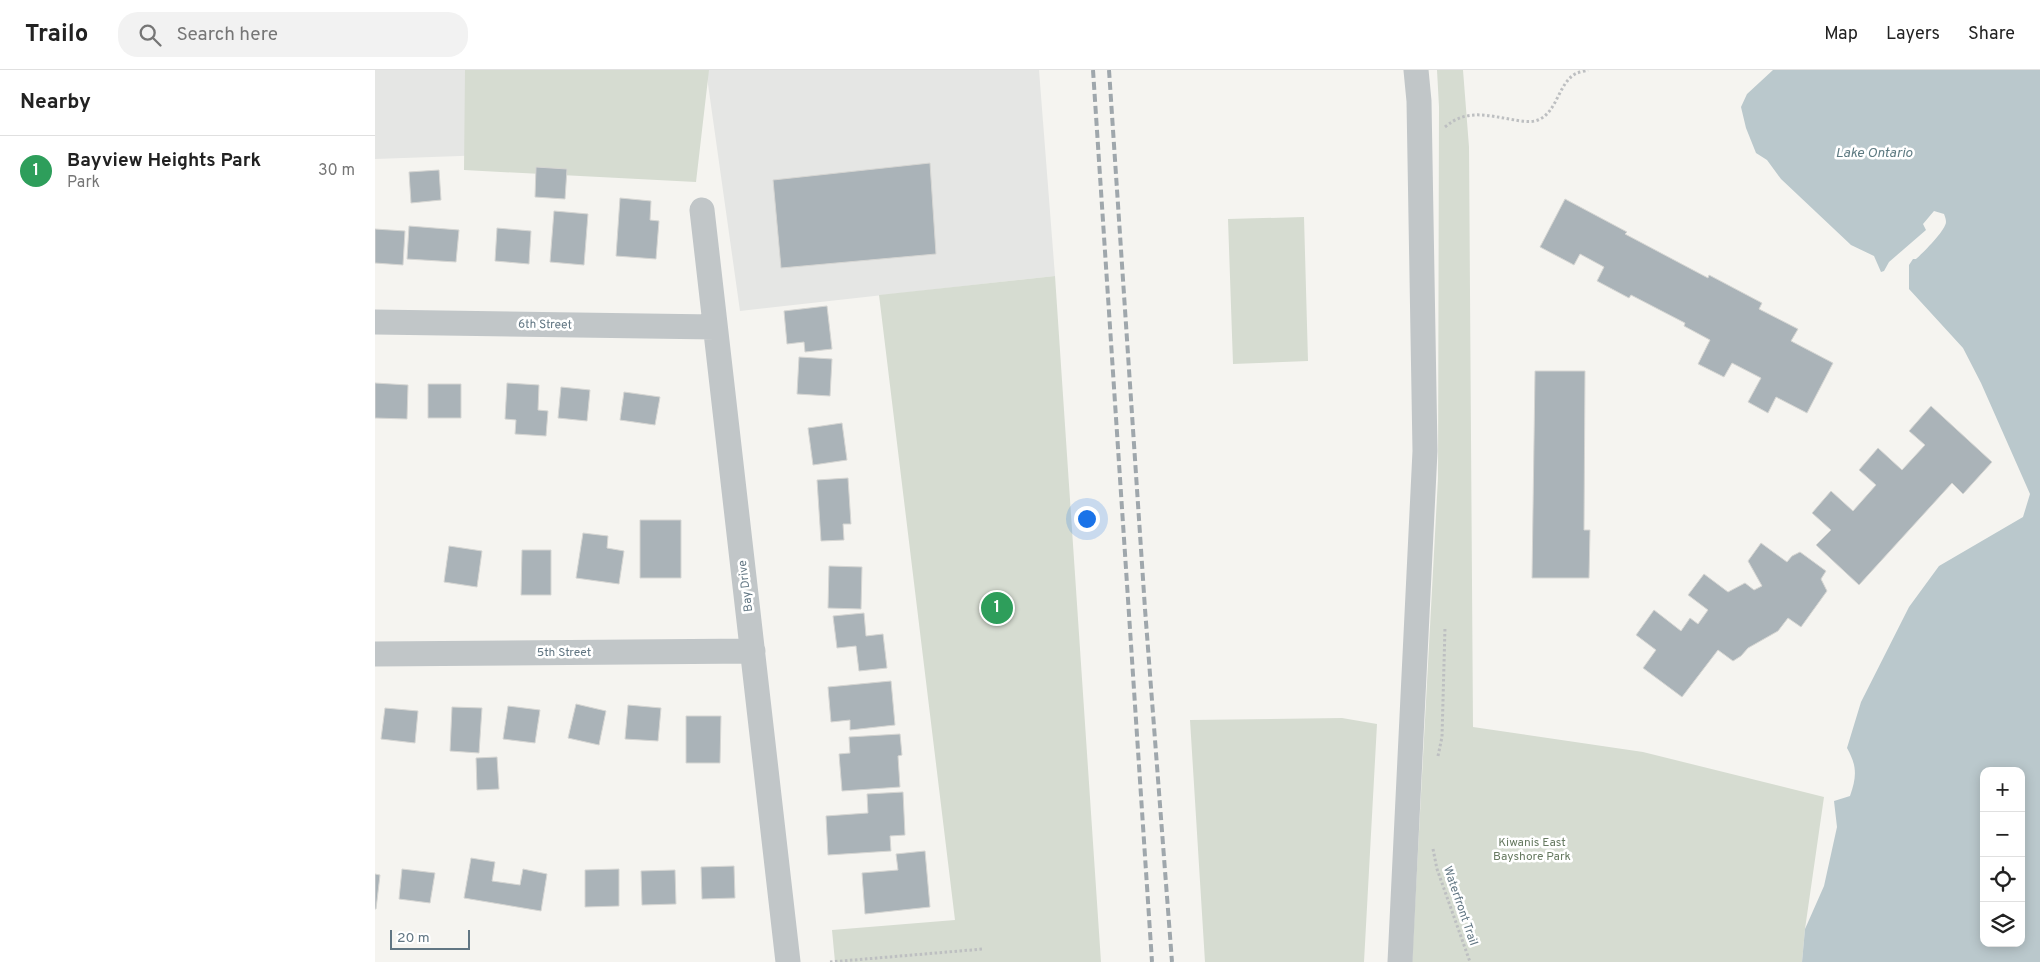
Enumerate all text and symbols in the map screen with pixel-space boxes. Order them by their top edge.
search box [118,12,468,57]
text: Trailo [25,20,88,50]
icon: search [136,21,164,49]
text: Search here [176,23,278,47]
text: Map [1824,23,1858,46]
text: Layers [1886,23,1940,46]
text: Share [1968,23,2015,46]
text: Nearby [20,89,91,116]
water label: Lake Ontario [1835,145,1913,162]
text: Bayview Heights Park [67,149,261,173]
text: 1 [33,161,39,181]
text: 30 m [318,161,355,181]
text: Park [67,173,100,193]
street label: 6th Street [518,317,572,333]
your location [1074,506,1100,532]
street label: Bay Drive [735,559,757,613]
pin: 1 [981,589,1013,627]
street label: 5th Street [537,645,591,661]
map controls [1980,767,2025,947]
button: + [1980,767,2025,812]
button: − [1980,812,2025,857]
park label: Kiwanis East Bayshore Park [1493,835,1571,865]
button: locate [1980,857,2025,902]
street label: Waterfront Trail [1439,864,1481,948]
button: layers [1980,902,2025,947]
scale bar [390,927,470,950]
text: 20 m [397,930,430,947]

